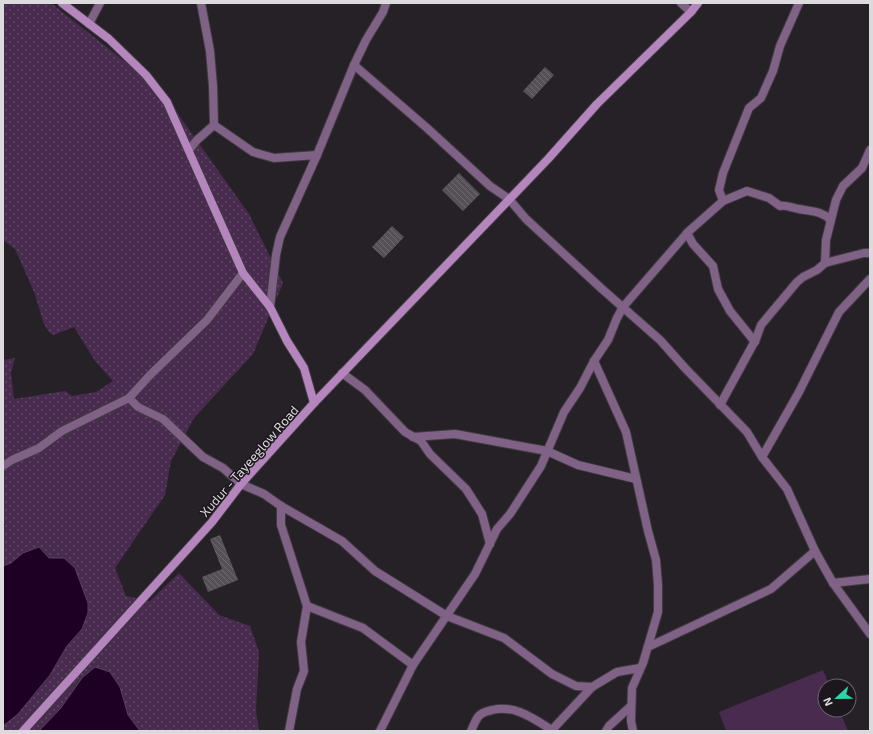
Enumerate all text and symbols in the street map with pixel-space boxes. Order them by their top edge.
street label: Xudur - Tayeeglow Road [196,402,302,520]
north arrow [817,678,857,718]
text: N [820,696,835,708]

